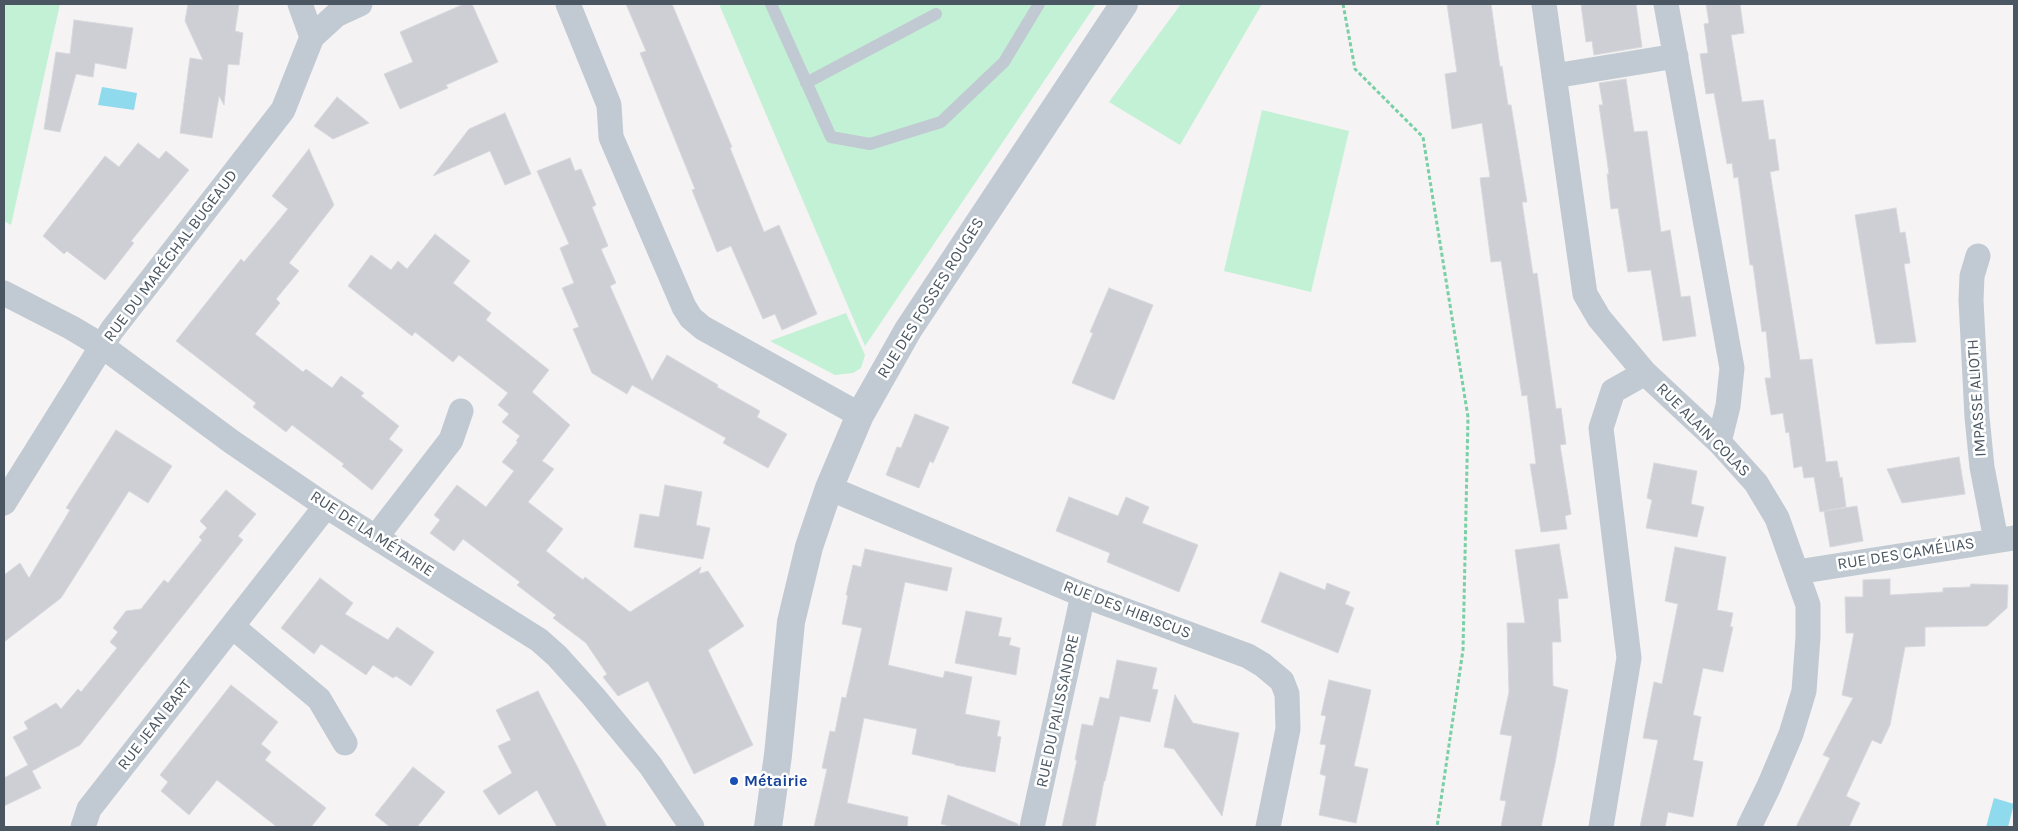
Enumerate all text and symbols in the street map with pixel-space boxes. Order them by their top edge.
street label: RUE DU MARÉCHAL BUGEAUD [100,166,242,346]
street label: RUE DES FOSSES ROUGES [874,214,988,382]
street label: IMPASSE ALIOTH [1963,339,1991,457]
street label: RUE ALAIN COLAS [1652,379,1754,481]
street label: RUE DE LA MÉTAIRIE [307,487,437,581]
street label: RUE DES CAMÉLIAS [1836,534,1976,574]
street label: RUE DES HIBISCUS [1060,577,1194,643]
street label: RUE DU PALISSANDRE [1032,633,1084,789]
street label: RUE JEAN BART [114,676,196,774]
place label: Métairie [744,771,807,791]
marker: Métairie [728,775,740,787]

